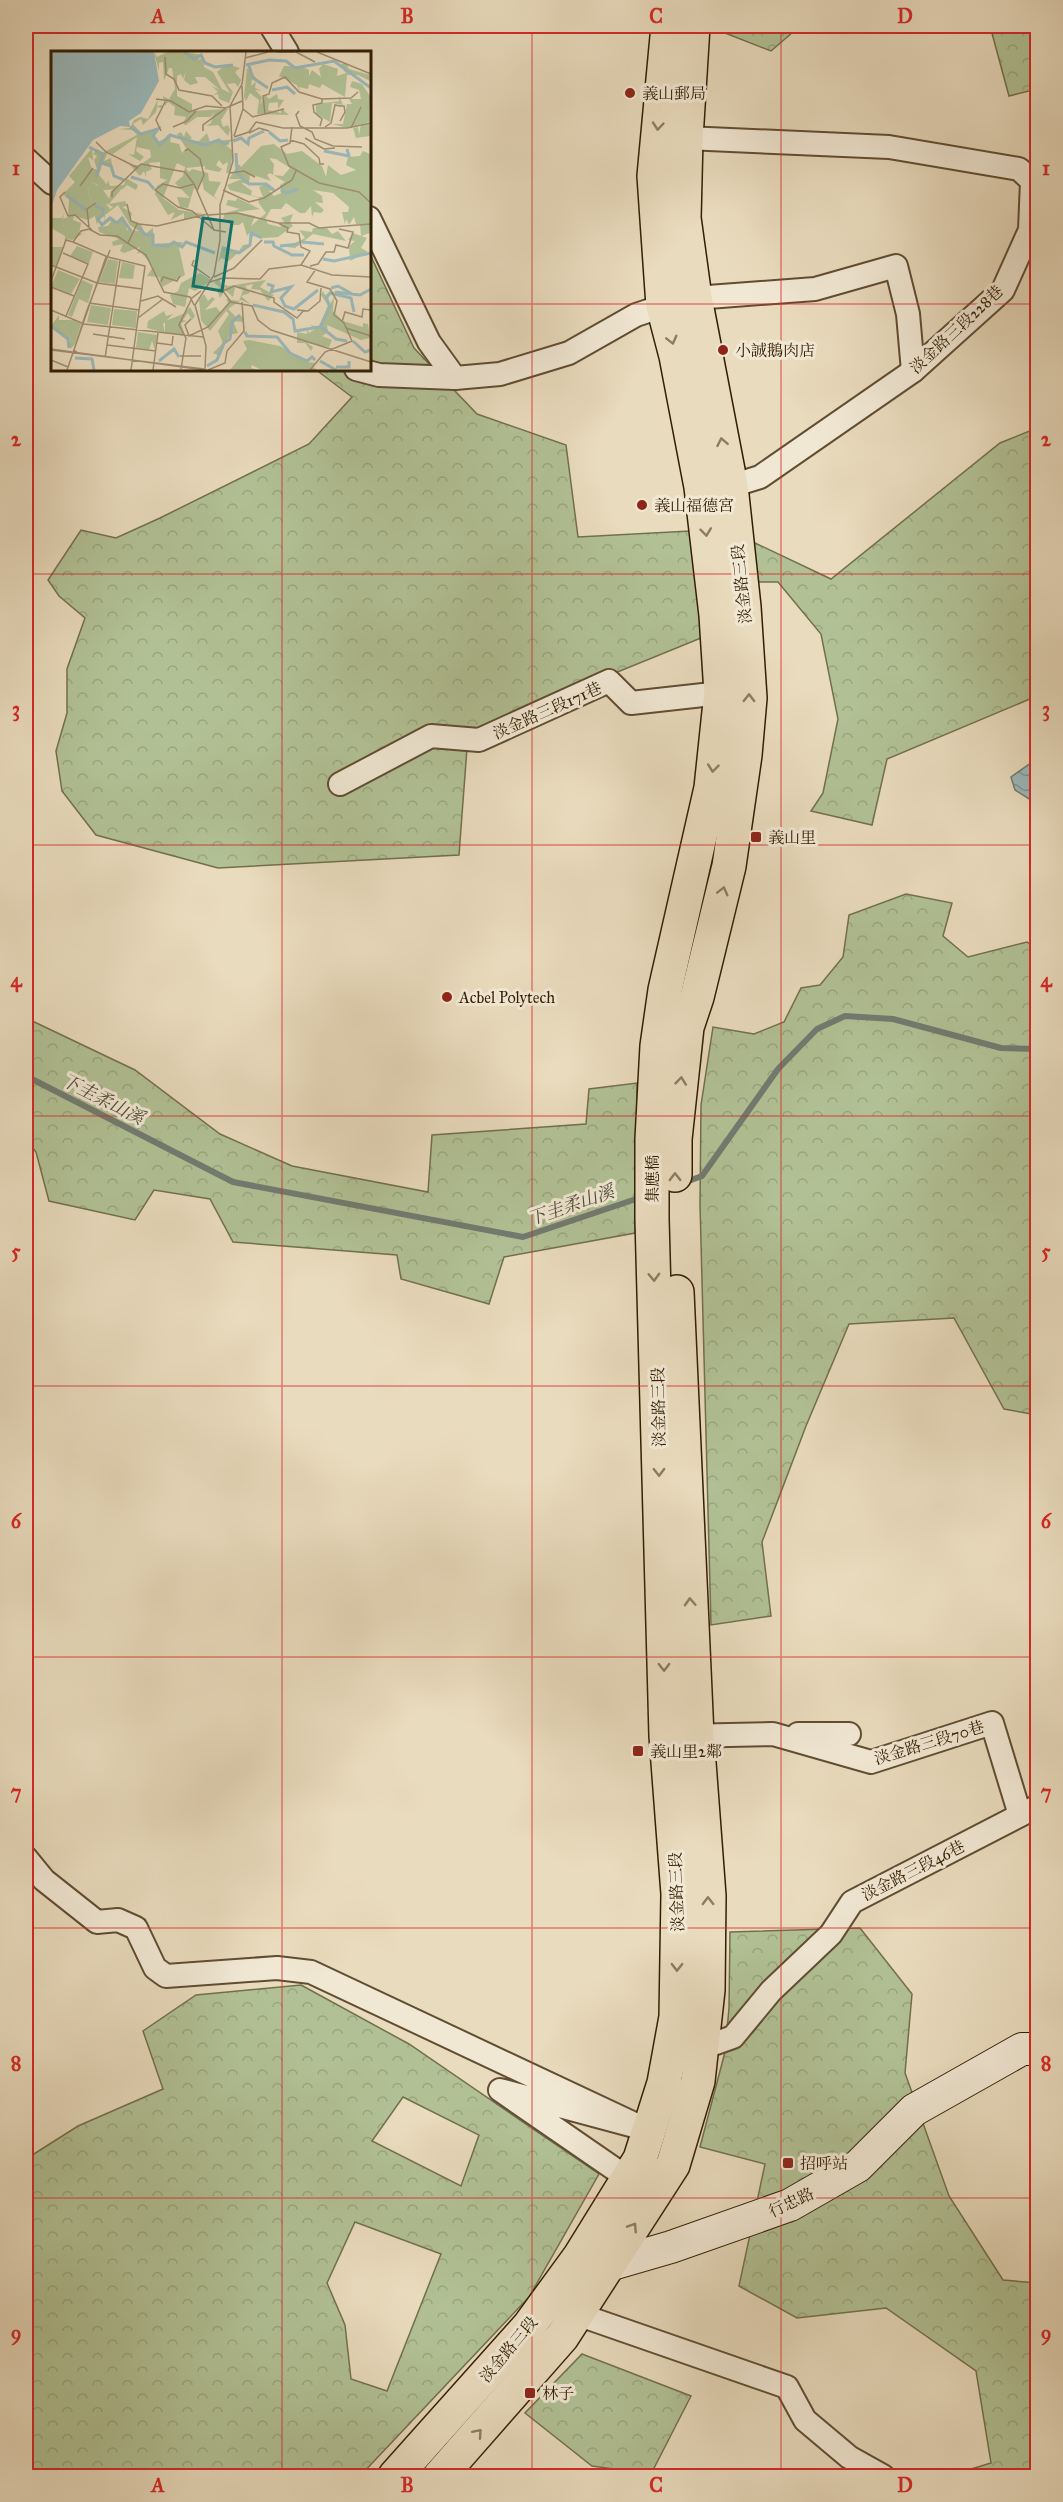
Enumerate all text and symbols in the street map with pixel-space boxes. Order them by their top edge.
text: A [149,4,165,28]
text: B [400,4,414,28]
text: C [649,4,663,28]
text: D [897,4,913,28]
inset map [51,51,370,370]
place label: 義山郵局 [642,84,706,103]
marker: 義山郵局 [623,86,637,100]
one-way arrow [652,121,665,130]
text: 1 [12,156,20,180]
text: 1 [1042,156,1050,180]
street label: 淡金路三段228巷 [906,281,1007,377]
one-way arrow [665,334,677,345]
place label: 小誠鵝肉店 [735,341,815,360]
marker: 小誠鵝肉店 [716,343,730,357]
text: 2 [11,427,22,451]
text: 2 [1041,427,1052,451]
one-way arrow [716,437,729,447]
place label: 義山福德宮 [654,496,734,515]
marker: 義山福德宮 [635,498,649,512]
one-way arrow [700,527,712,536]
street label: 淡金路三段 [728,543,755,625]
street label: 淡金路三段171巷 [490,678,605,743]
one-way arrow [743,693,755,702]
text: 3 [12,697,20,722]
text: 3 [1042,697,1050,722]
one-way arrow [707,763,720,772]
place label: 義山里 [768,828,816,847]
marker: 義山里 [749,830,763,844]
one-way arrow [716,886,728,897]
text: 4 [10,968,22,993]
text: 4 [1040,968,1052,993]
place label: Acbel Polytech [458,988,555,1007]
marker: Acbel Polytech [440,990,454,1004]
water label: 下圭柔山溪 [58,1069,150,1130]
one-way arrow [674,1076,687,1085]
street label: 集應橋 [643,1155,662,1203]
one-way arrow [669,1172,681,1181]
water label: 下圭柔山溪 [525,1179,619,1230]
text: 5 [11,1239,21,1263]
text: 5 [1041,1239,1051,1263]
one-way arrow [648,1273,661,1282]
street label: 淡金路三段 [648,1367,669,1447]
one-way arrow [653,1468,666,1477]
text: 6 [11,1509,23,1533]
text: 6 [1041,1509,1053,1533]
one-way arrow [684,1597,697,1606]
one-way arrow [658,1663,670,1672]
street label: 淡金路三段70巷 [872,1717,986,1768]
place label: 義山里2鄰 [650,1742,722,1761]
marker: 義山里2鄰 [631,1744,645,1758]
text: 7 [11,1780,22,1804]
text: 7 [1041,1780,1052,1804]
street label: 淡金路三段46巷 [859,1836,968,1905]
street label: 淡金路三段 [666,1852,687,1932]
one-way arrow [702,1897,715,1906]
one-way arrow [671,1962,683,1971]
text: 8 [11,2051,21,2075]
text: 8 [1041,2051,1051,2075]
place label: 招呼站 [800,2154,848,2173]
marker: 招呼站 [781,2156,795,2170]
street label: 行忠路 [765,2184,817,2221]
one-way arrow [626,2223,638,2233]
street label: 淡金路三段 [475,2313,541,2386]
text: 9 [11,2321,21,2346]
text: 9 [1041,2321,1051,2346]
place label: 林子 [542,2384,574,2403]
marker: 林子 [523,2386,537,2400]
one-way arrow [471,2429,482,2439]
text: A [149,2473,165,2497]
text: B [400,2473,414,2497]
text: C [649,2473,663,2497]
text: D [897,2473,913,2497]

